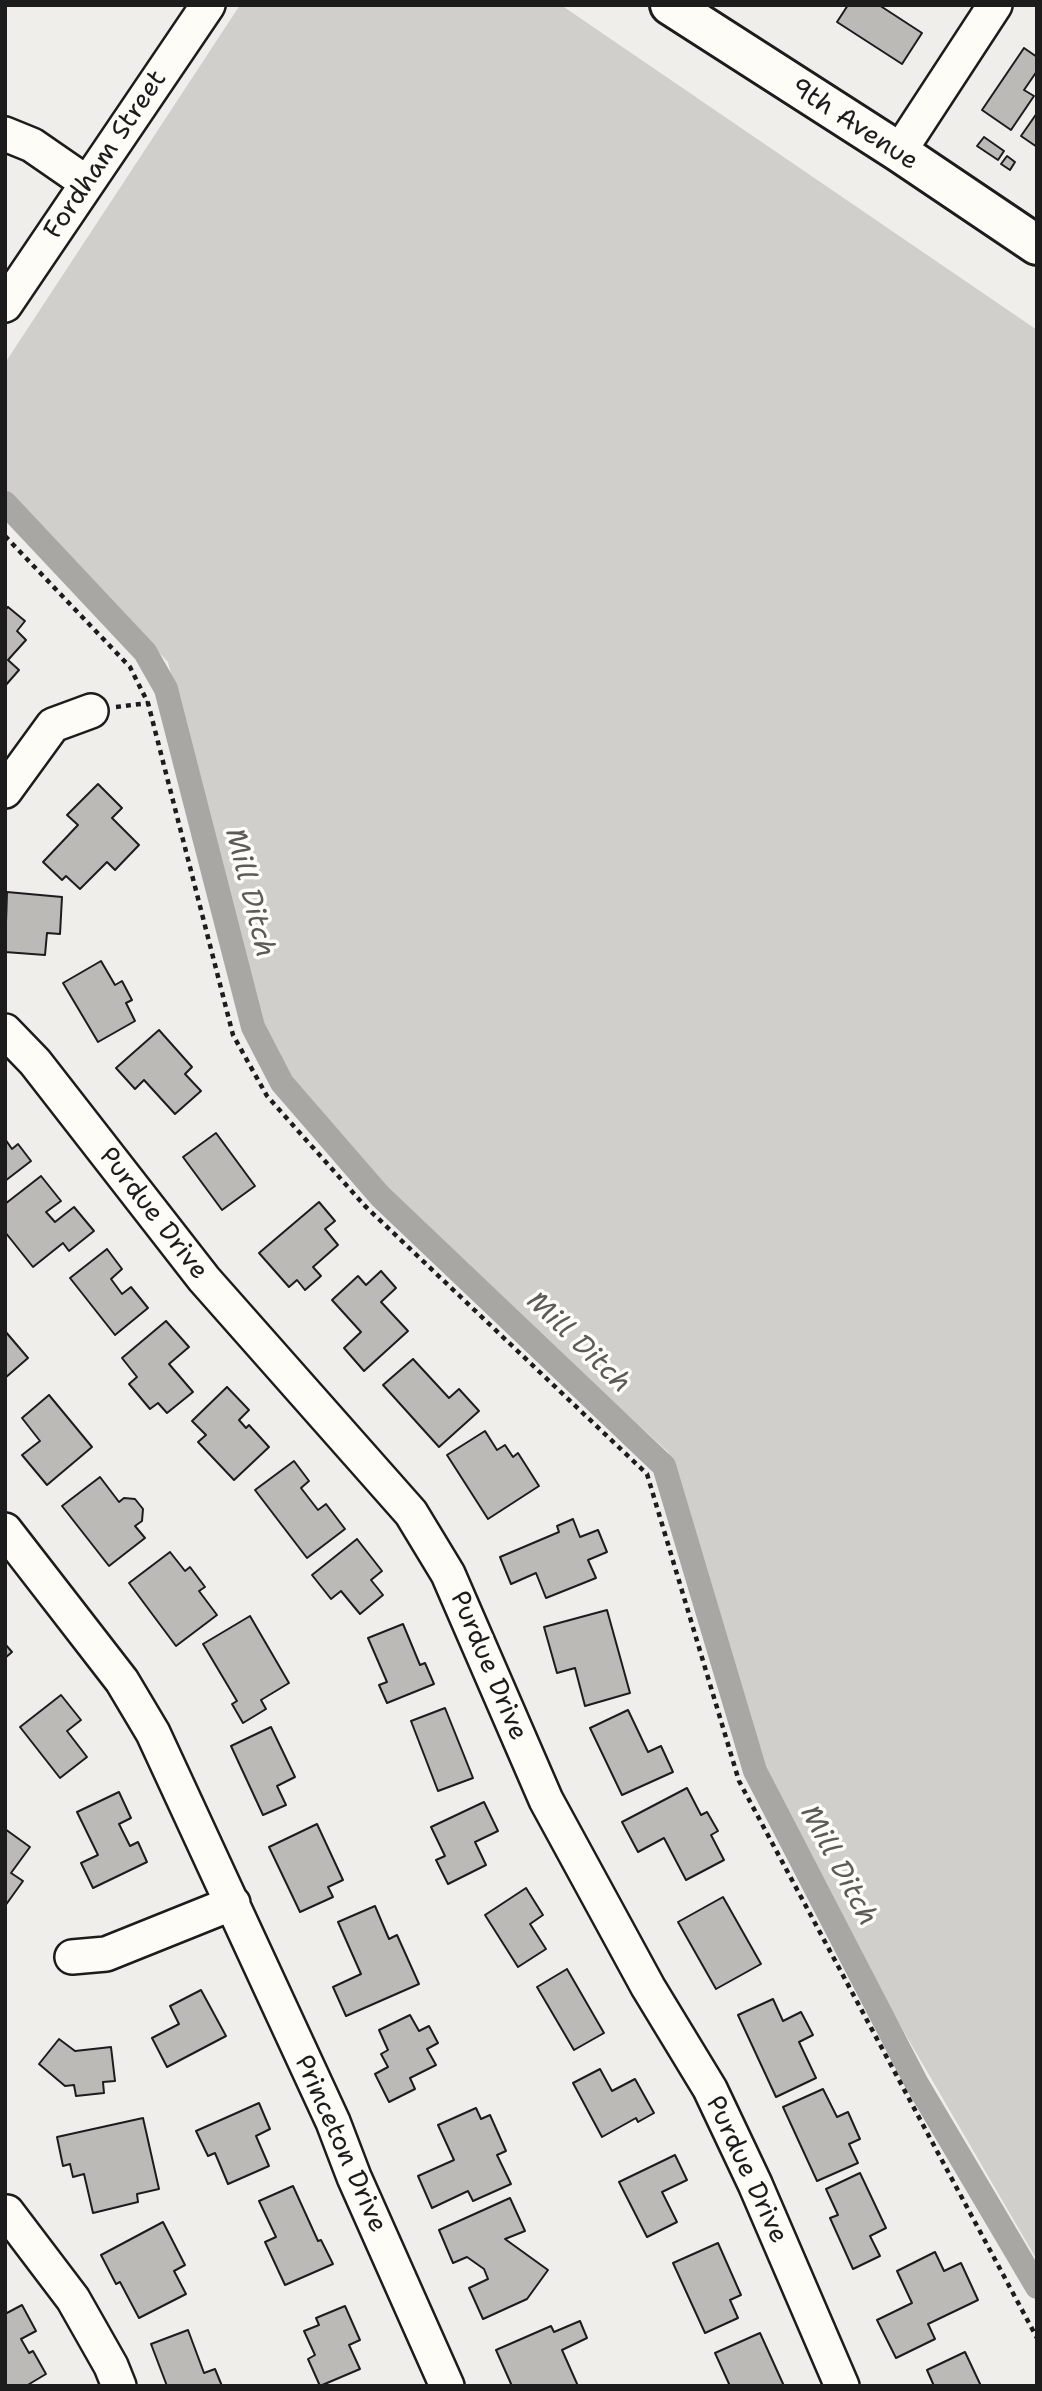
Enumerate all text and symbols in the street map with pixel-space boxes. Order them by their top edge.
street label: Fordham Street [38,65,174,245]
street label: 9th Avenue [784,72,924,178]
water label: Mill Ditch [217,825,281,961]
street label: Purdue Drive [92,1142,214,1286]
water label: Mill Ditch [519,1285,637,1401]
street label: Purdue Drive [443,1587,533,1745]
water label: Mill Ditch [792,1800,884,1932]
street label: Princeton Drive [287,2051,393,2237]
street label: Purdue Drive [698,2091,794,2249]

